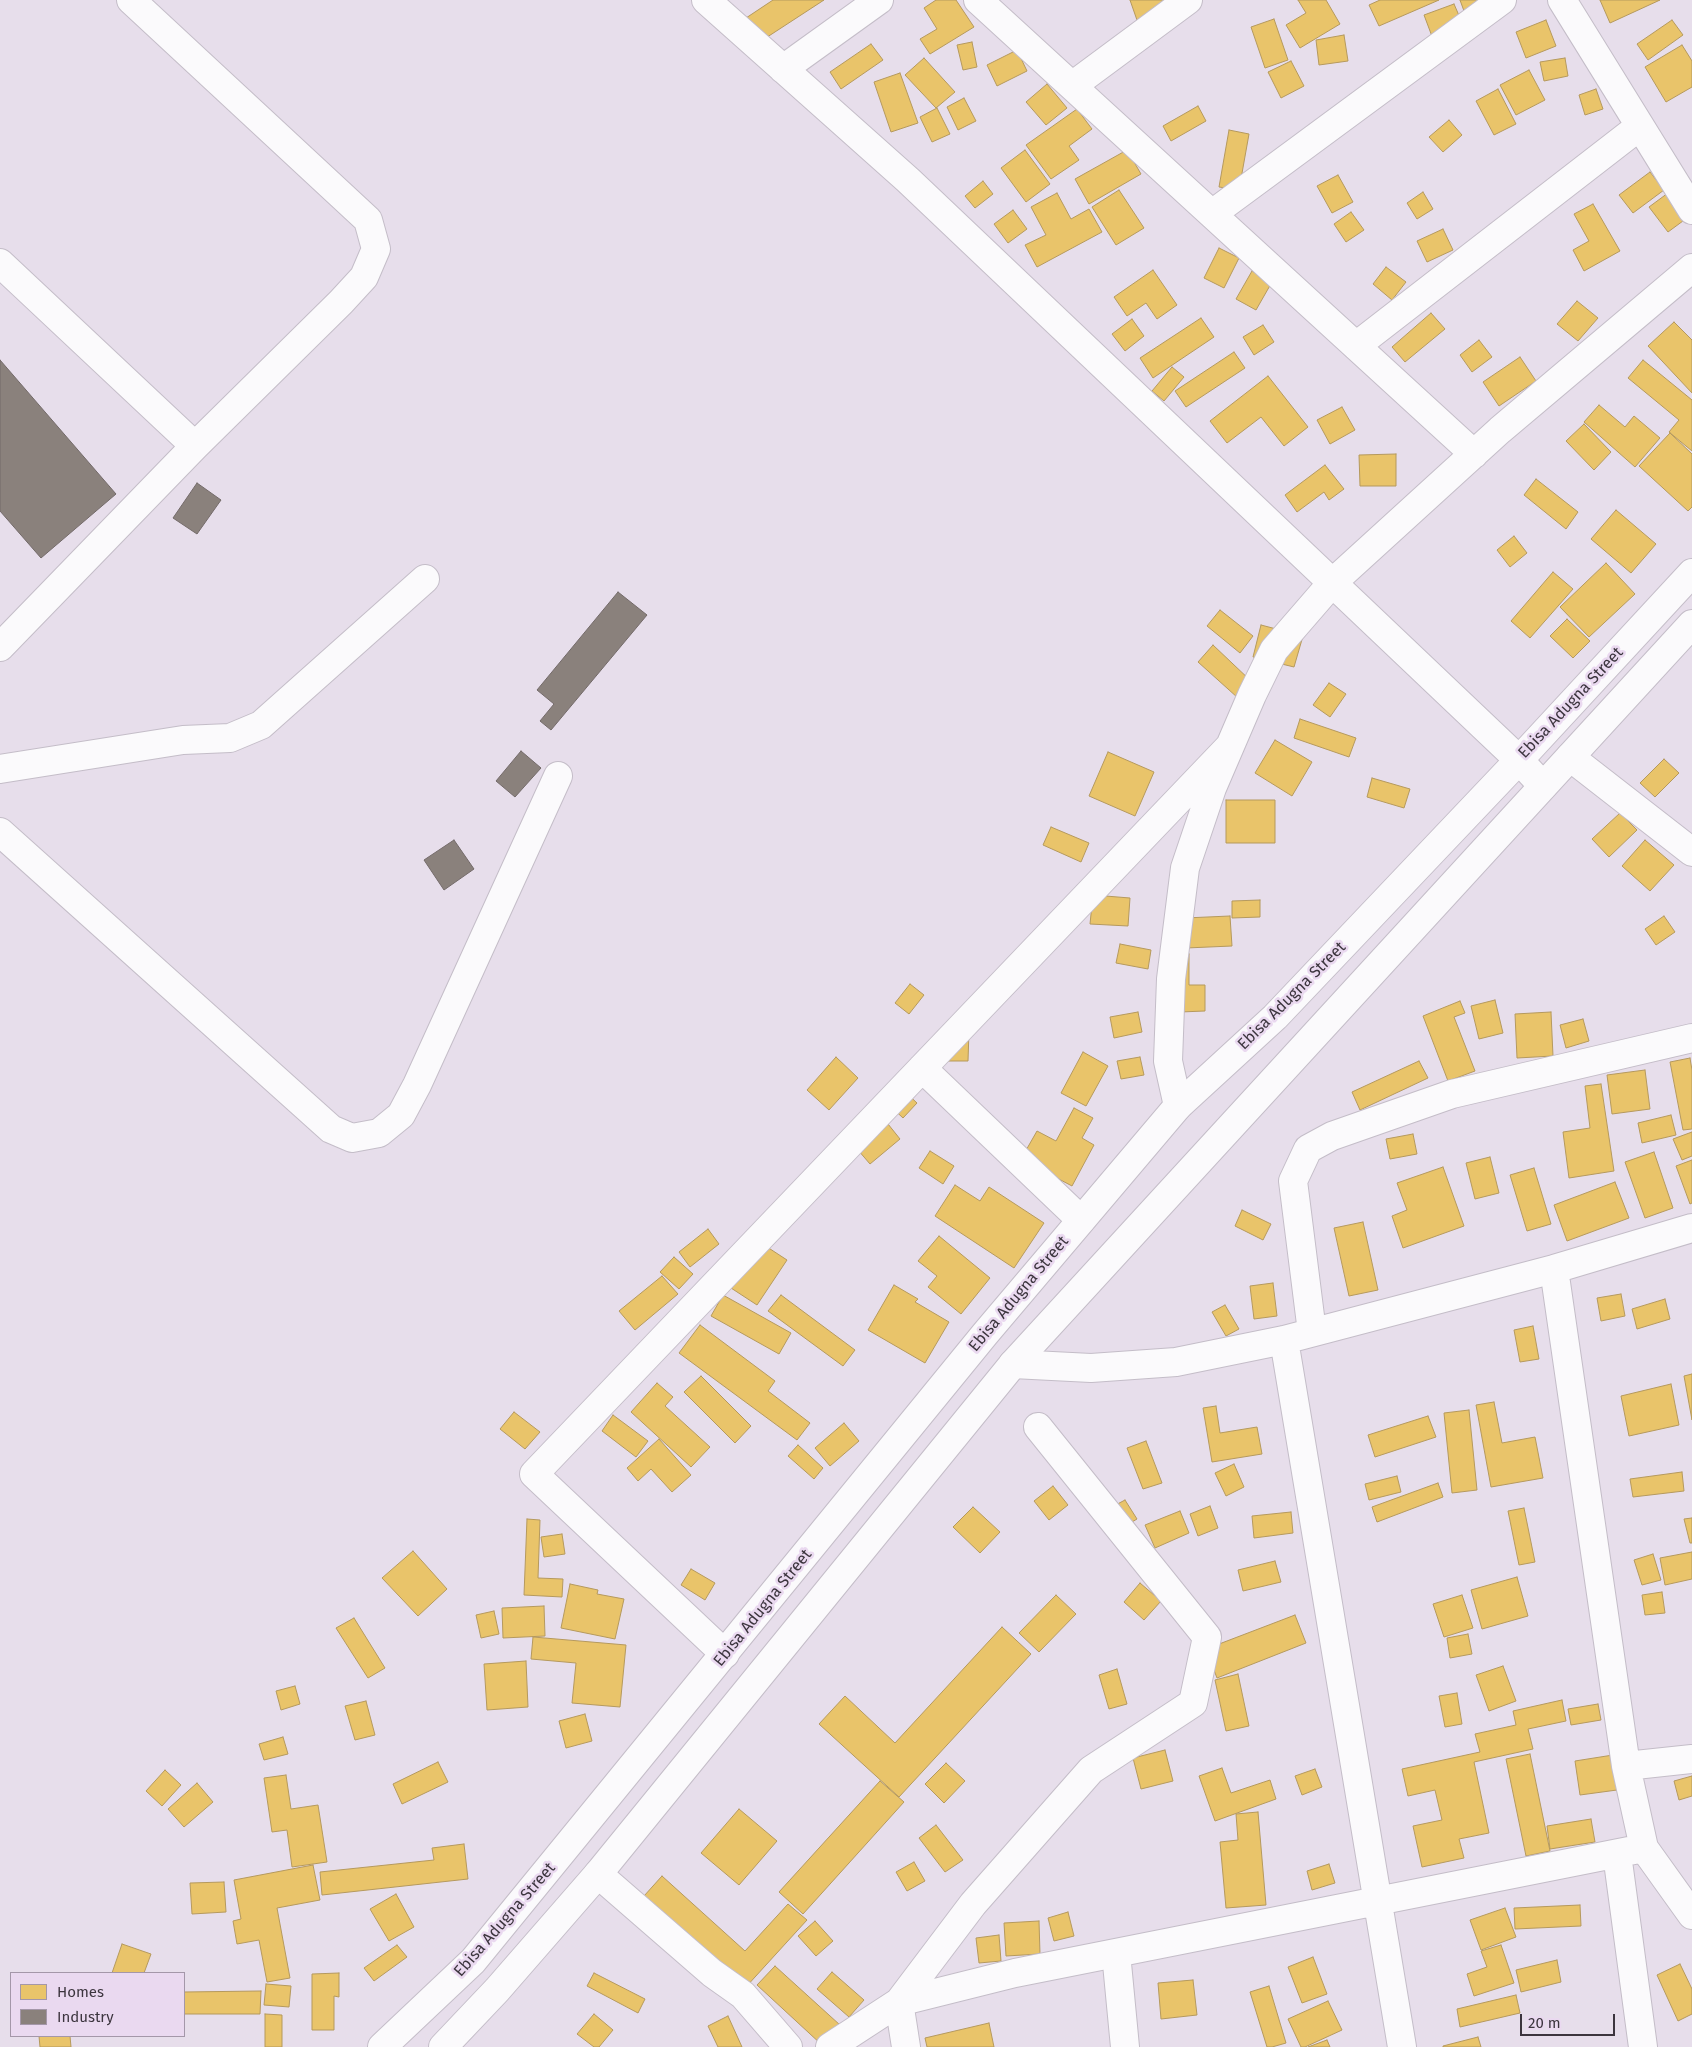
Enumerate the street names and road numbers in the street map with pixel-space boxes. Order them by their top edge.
street label: Ebisa Adugna Street [1515,643,1627,763]
street label: Ebisa Adugna Street [1234,938,1350,1054]
street label: Ebisa Adugna Street [965,1232,1073,1356]
street label: Ebisa Adugna Street [710,1546,816,1670]
street label: Ebisa Adugna Street [450,1859,560,1981]

